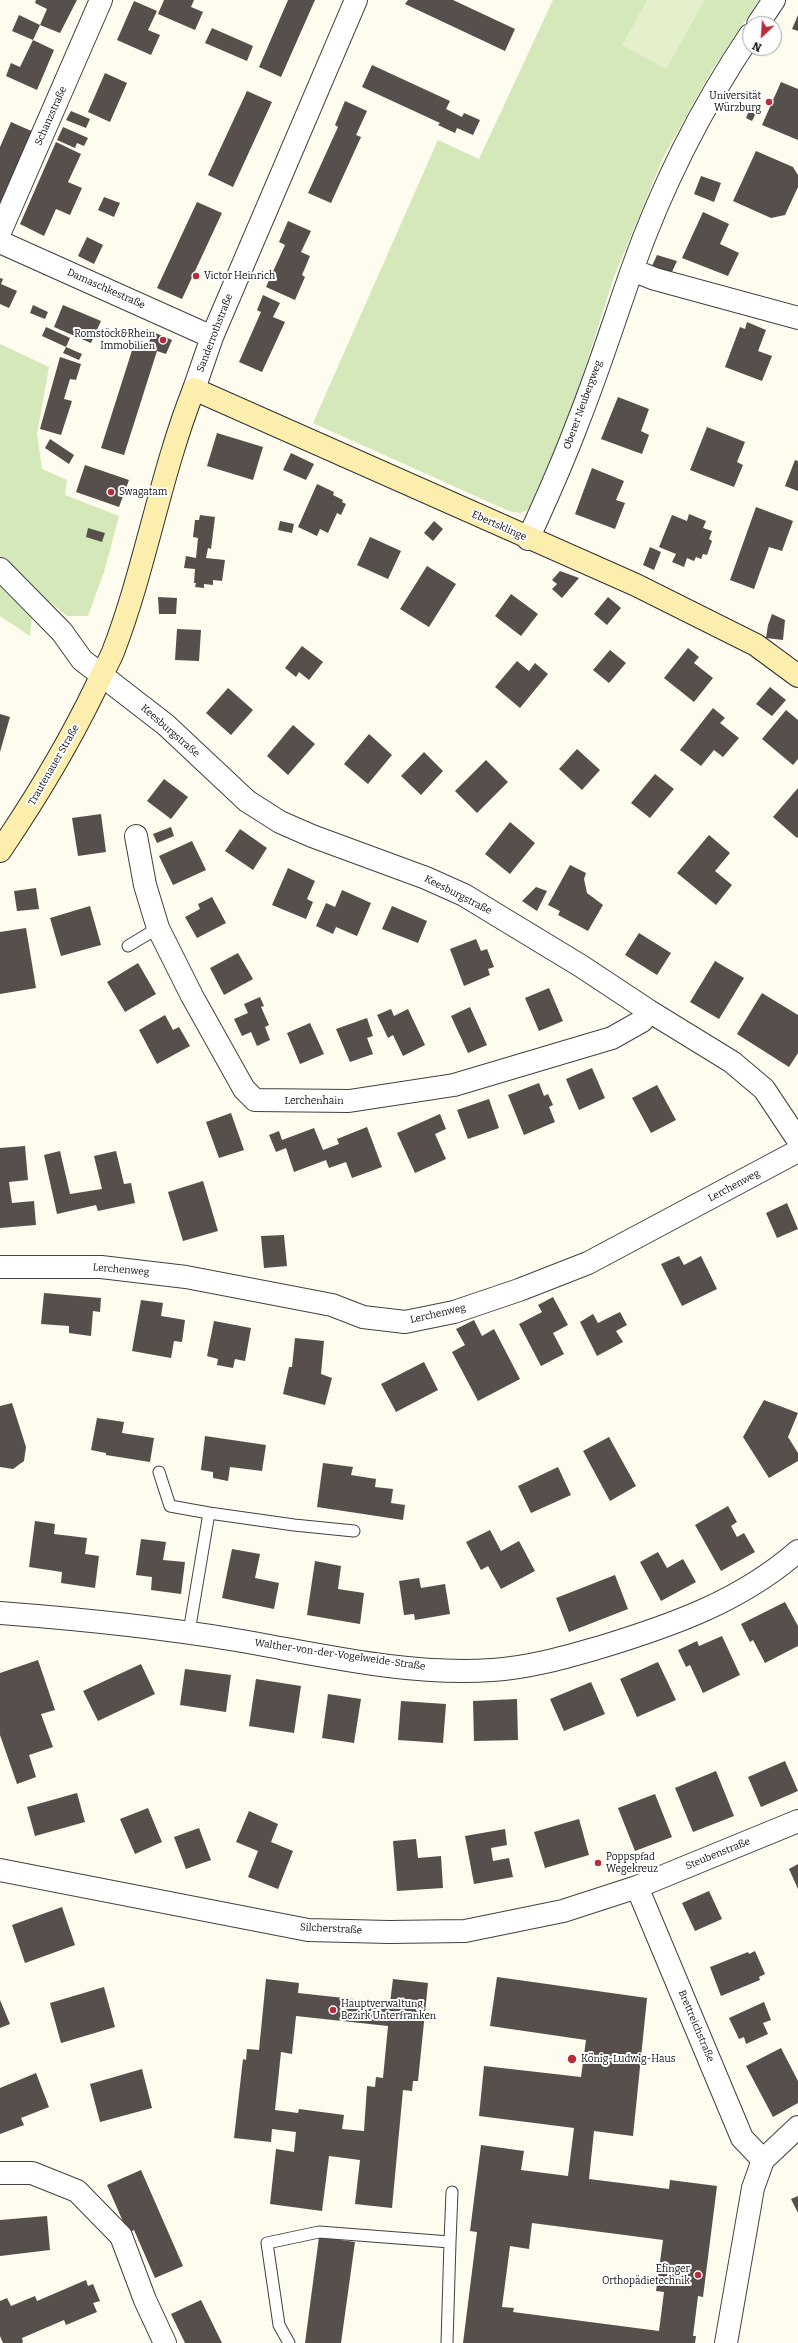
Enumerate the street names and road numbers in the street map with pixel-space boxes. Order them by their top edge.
street label: Schanzstraße [33,85,69,147]
street label: Damaschkestraße [65,266,147,312]
street label: Sanderrothstraße [195,292,235,374]
street label: Oberer Neubergweg [561,359,605,451]
street label: Ebertsklinge [470,509,528,543]
street label: Keesburgstraße [138,702,202,760]
street label: Trautenauer Straße [26,723,82,807]
street label: Keesburgstraße [422,873,494,917]
street label: Lerchenhain [284,1095,344,1107]
street label: Lerchenweg [706,1167,762,1205]
street label: Lerchenweg [92,1262,150,1278]
street label: Lerchenweg [409,1302,467,1326]
street label: Walther-von-der-Vogelweide-Straße [254,1637,426,1673]
street label: Steubenstraße [684,1836,752,1872]
street label: Silcherstraße [300,1921,362,1937]
street label: Brettreichstraße [675,1988,717,2064]

